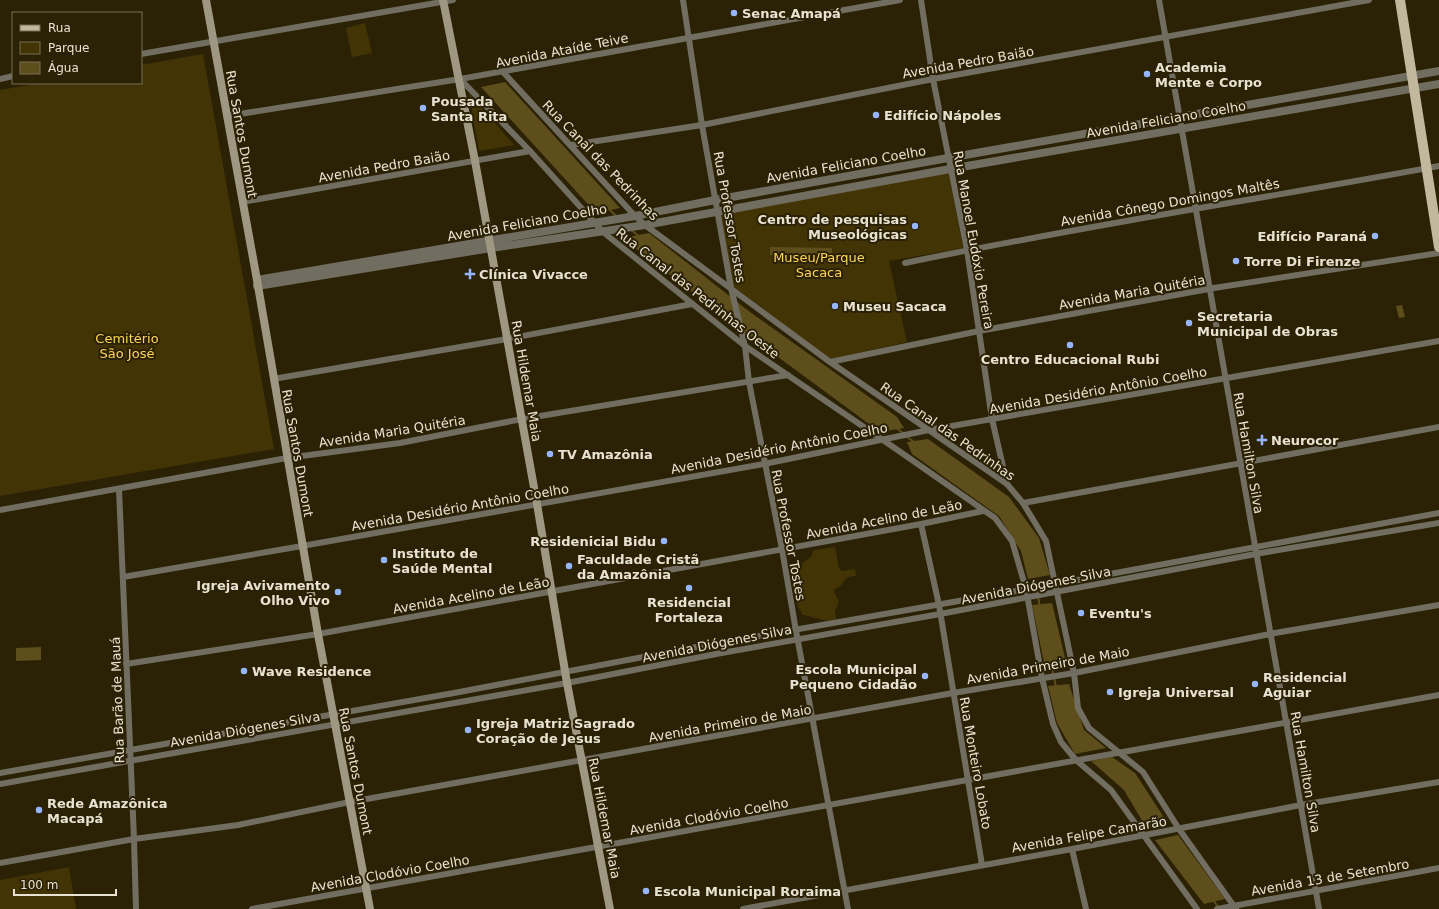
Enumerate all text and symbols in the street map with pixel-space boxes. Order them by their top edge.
place label: Senac Amapá [742,6,841,21]
marker: Senac Amapá [729,8,739,18]
legend [12,12,142,84]
text: Rua [48,21,71,35]
street label: Avenida Ataíde Teive [495,30,630,71]
text: Parque [48,41,89,55]
street label: Avenida Pedro Baião [901,44,1035,81]
text: Água [48,60,79,75]
place label: Academia Mente e Corpo [1155,60,1262,90]
street label: Rua Santos Dumont [223,69,260,199]
marker: Academia Mente e Corpo [1142,69,1152,79]
place label: Pousada Santa Rita [431,94,507,124]
street label: Rua Canal das Pedrinhas [539,97,662,224]
street label: Avenida Feliciano Coelho [1085,98,1247,141]
marker: Pousada Santa Rita [418,103,428,113]
place label: Edifício Nápoles [884,108,1002,123]
marker: Edifício Nápoles [871,110,881,120]
street label: Avenida Feliciano Coelho [765,143,927,186]
street label: Avenida Pedro Baião [317,148,451,185]
street label: Rua Professor Tostes [711,150,749,284]
street label: Rua Manoel Eudóxio Pereira [950,150,997,330]
street label: Avenida Cônego Domingos Maltês [1060,176,1281,229]
street label: Avenida Feliciano Coelho [446,201,608,244]
place label: Centro de pesquisas Museológicas [758,212,907,242]
marker: Centro de pesquisas Museológicas [910,221,920,231]
street label: Rua Canal das Pedrinhas Oeste [613,225,782,362]
place label: Edifício Paraná [1257,229,1367,244]
marker: Edifício Paraná [1370,231,1380,241]
park label: Museu/Parque Sacaca [773,250,865,280]
place label: Torre Di Firenze [1244,254,1360,269]
marker: Torre Di Firenze [1231,256,1241,266]
place label: Clínica Vivacce [479,267,588,282]
marker: Clínica Vivacce [464,268,476,280]
street label: Avenida Maria Quitéria [1058,272,1206,313]
place label: Museu Sacaca [843,299,947,314]
marker: Museu Sacaca [830,301,840,311]
place label: Secretaria Municipal de Obras [1197,309,1338,339]
marker: Secretaria Municipal de Obras [1184,318,1194,328]
street label: Rua Hildemar Maia [508,319,545,443]
park label: Cemitério São José [95,331,159,361]
marker: Centro Educacional Rubi [1065,340,1075,350]
place label: Centro Educacional Rubi [981,352,1159,367]
street label: Avenida Desidério Antônio Coelho [988,364,1208,417]
street label: Rua Canal das Pedrinhas [878,379,1018,484]
street label: Rua Santos Dumont [279,388,316,518]
street label: Rua Hamilton Silva [1230,391,1267,515]
street label: Avenida Maria Quitéria [318,412,467,451]
street label: Avenida Desidério Antônio Coelho [669,420,889,477]
place label: Neurocor [1271,433,1339,448]
marker: Neurocor [1256,434,1268,446]
place label: TV Amazônia [558,447,653,462]
marker: TV Amazônia [545,449,555,459]
street label: Rua Professor Tostes [768,468,809,602]
street label: Avenida Desidério Antônio Coelho [350,481,570,534]
street label: Avenida Acelino de Leão [805,497,963,542]
place label: Residenicial Bidu [530,534,656,549]
marker: Residenicial Bidu [659,536,669,546]
place label: Instituto de Saúde Mental [392,546,493,576]
place label: Faculdade Cristã da Amazônia [577,552,699,582]
marker: Instituto de Saúde Mental [379,555,389,565]
marker: Faculdade Cristã da Amazônia [564,561,574,571]
street label: Avenida Diógenes Silva [960,564,1112,607]
street label: Avenida Acelino de Leão [392,574,551,617]
place label: Igreja Avivamento Olho Vivo [196,578,330,608]
marker: Residencial Fortaleza [684,583,694,593]
marker: Igreja Avivamento Olho Vivo [333,587,343,597]
place label: Residencial Fortaleza [647,595,731,625]
place label: Eventu's [1089,606,1152,621]
marker: Eventu's [1076,608,1086,618]
street label: Avenida Diógenes Silva [641,622,793,665]
street label: Rua Barão de Mauá [108,636,127,764]
street label: Avenida Primeiro de Maio [965,644,1131,687]
place label: Escola Municipal Pequeno Cidadão [789,662,917,692]
place label: Wave Residence [252,664,372,679]
marker: Wave Residence [239,666,249,676]
place label: Residencial Aguiar [1263,670,1347,700]
marker: Escola Municipal Pequeno Cidadão [920,671,930,681]
marker: Residencial Aguiar [1250,679,1260,689]
place label: Igreja Universal [1118,685,1234,700]
marker: Igreja Universal [1105,687,1115,697]
street label: Rua Monteiro Lobato [956,696,995,831]
street label: Avenida Primeiro de Maio [647,702,813,745]
street label: Rua Santos Dumont [336,706,375,836]
street label: Avenida Diógenes Silva [169,709,321,750]
street label: Rua Hamilton Silva [1287,710,1324,834]
place label: Igreja Matriz Sagrado Coração de Jesus [476,716,635,746]
marker: Igreja Matriz Sagrado Coração de Jesus [463,725,473,735]
street label: Rua Hildemar Maia [585,756,624,880]
street label: Avenida Clodóvio Coelho [628,795,790,838]
place label: Rede Amazônica Macapá [47,796,168,826]
marker: Rede Amazônica Macapá [34,805,44,815]
street label: Avenida Felipe Camarão [1010,813,1168,856]
street label: Avenida Clodóvio Coelho [309,852,471,895]
street label: Avenida 13 de Setembro [1250,856,1410,899]
scale bar [14,871,116,897]
text: 100 m [20,878,58,892]
place label: Escola Municipal Roraima [654,884,841,899]
marker: Escola Municipal Roraima [641,886,651,896]

